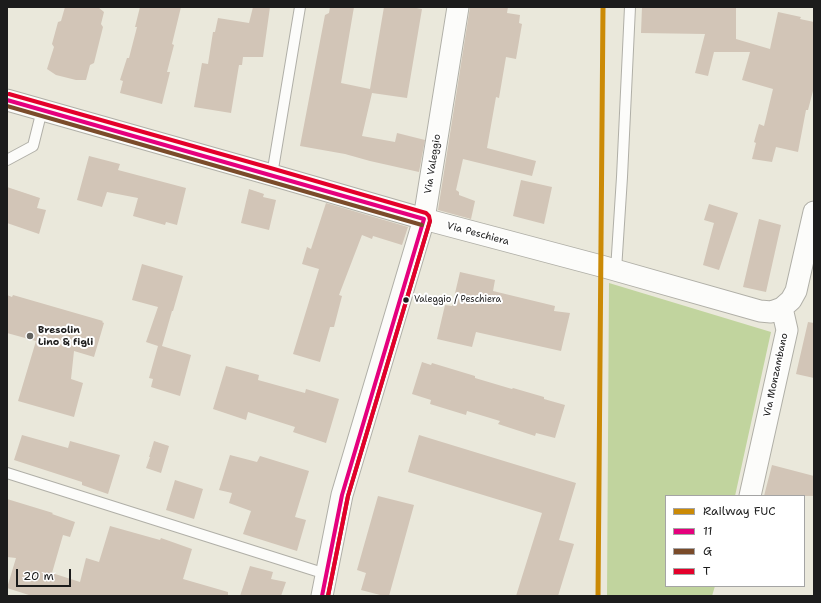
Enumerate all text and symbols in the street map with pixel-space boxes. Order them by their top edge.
street label: Via Valeggio [422,133,444,195]
street label: Via Peschiera [445,220,511,248]
marker: Valeggio / Peschiera [401,295,411,305]
place label: Valeggio / Peschiera [414,295,501,305]
place label: Bresolin Lino & figli [38,324,93,348]
marker: Bresolin Lino & figli [25,331,35,341]
street label: Via Monzambano [761,332,791,418]
legend [665,495,805,587]
text: Railway FUC [703,503,776,519]
text: 11 [703,523,713,539]
text: G [703,543,712,559]
scale bar [18,561,73,587]
text: T [703,563,710,579]
text: 20 m [23,568,54,584]

